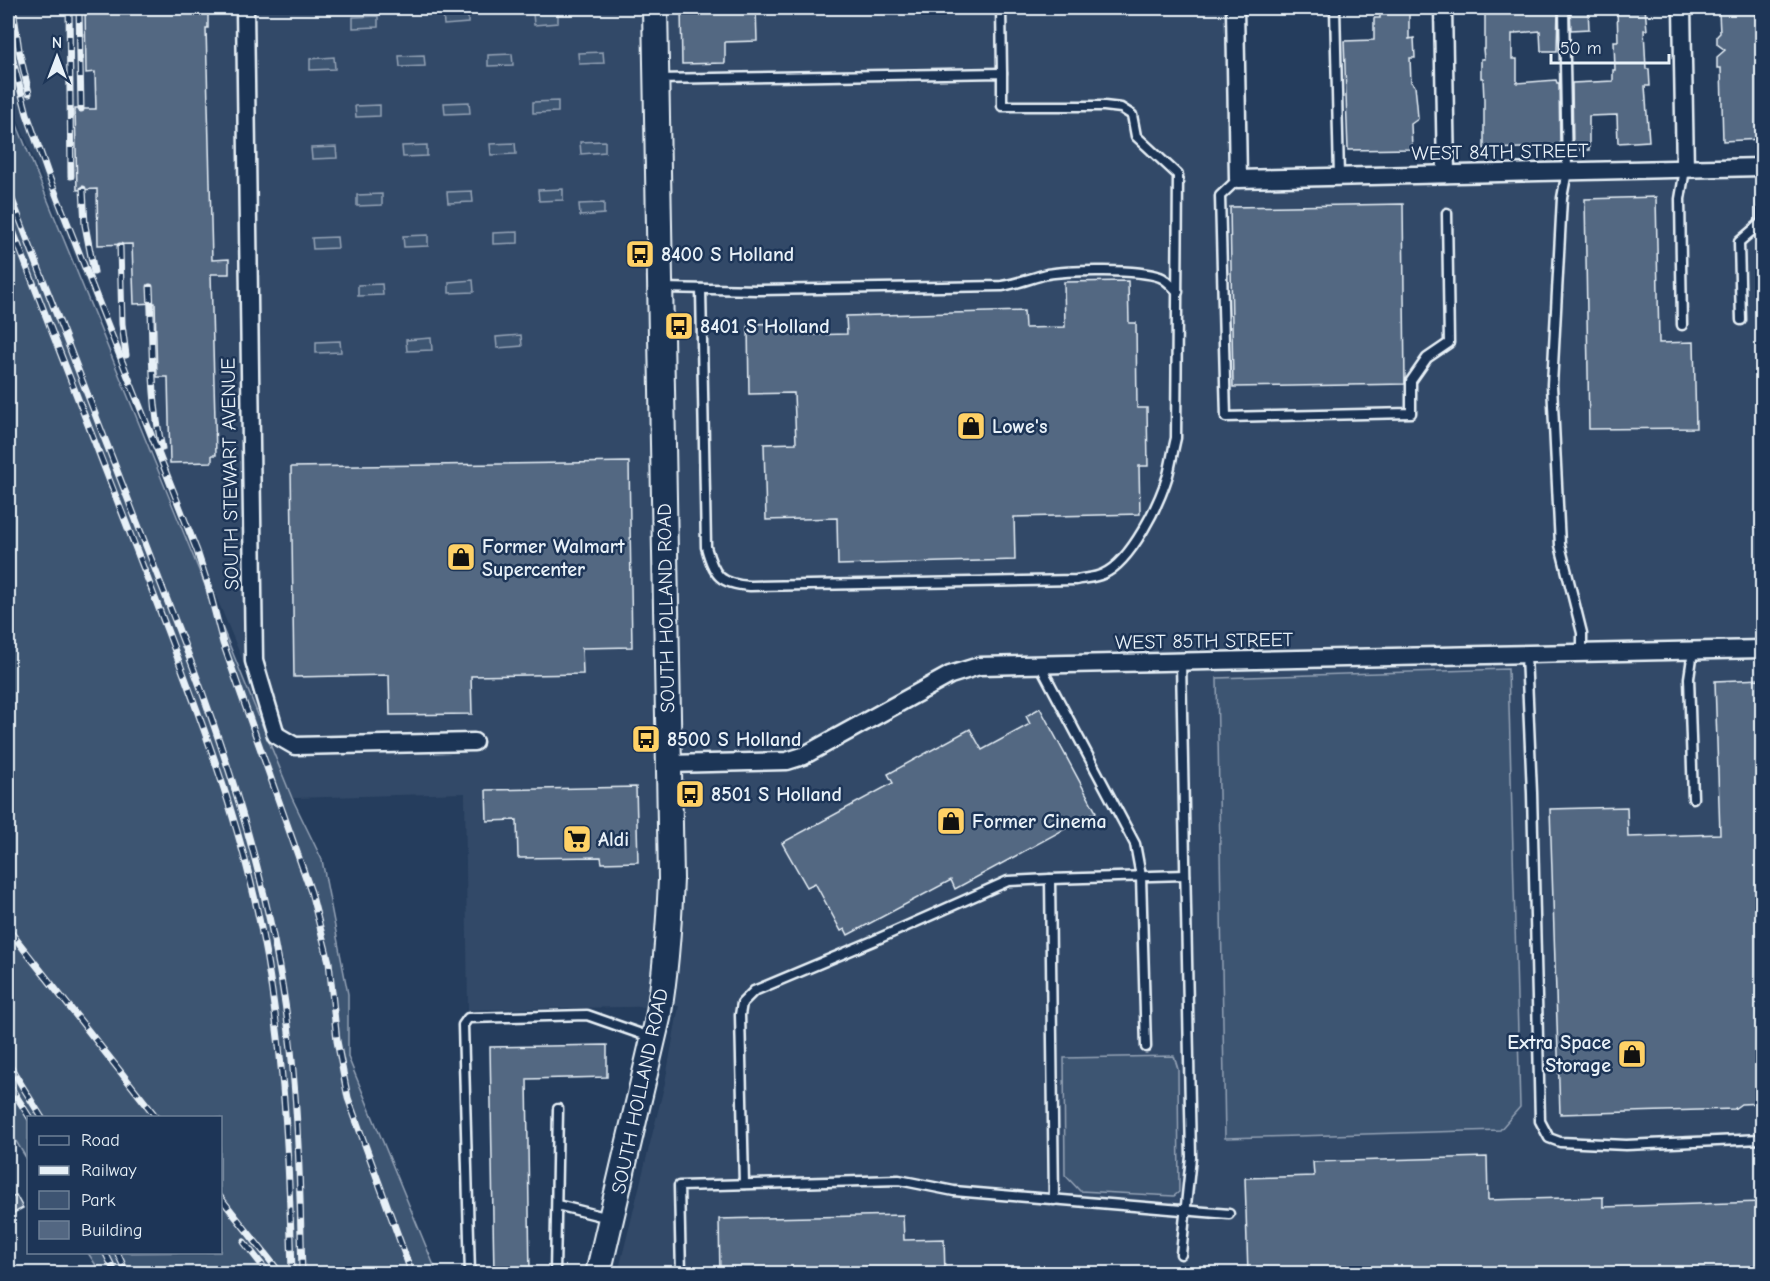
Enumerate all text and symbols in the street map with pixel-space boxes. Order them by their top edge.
north arrow [27,27,87,87]
scale bar [1551,27,1670,65]
text: N [52,34,62,52]
text: 50 m [1560,38,1602,59]
street label: WEST 84TH STREET [1411,139,1589,165]
bus stop icon: 8400 S Holland [624,238,656,270]
place label: 8400 S Holland [661,243,794,266]
bus stop icon: 8401 S Holland [663,310,695,342]
place label: 8401 S Holland [700,315,830,338]
street label: SOUTH STEWART AVENUE [216,358,244,590]
shop icon: Lowe's [955,410,987,442]
place label: Lowe's [992,415,1047,438]
street label: SOUTH HOLLAND ROAD [653,503,679,713]
place label: Former Walmart Supercenter [482,535,625,581]
shop icon: Former Walmart Supercenter [445,541,477,573]
street label: WEST 85TH STREET [1115,628,1294,654]
bus stop icon: 8500 S Holland [630,723,662,755]
place label: 8500 S Holland [667,728,801,751]
bus stop icon: 8501 S Holland [674,778,706,810]
place label: 8501 S Holland [711,783,842,806]
shop icon: Former Cinema [935,805,967,837]
place label: Former Cinema [972,810,1107,833]
supermarket icon: Aldi [561,823,593,855]
place label: Aldi [598,828,629,851]
street label: SOUTH HOLLAND ROAD [607,986,673,1196]
place label: Extra Space Storage [1507,1031,1611,1077]
shop icon: Extra Space Storage [1616,1038,1648,1070]
legend [27,1116,222,1254]
text: Road [81,1130,120,1151]
text: Railway [81,1160,138,1181]
text: Park [81,1190,116,1211]
text: Building [81,1220,143,1241]

